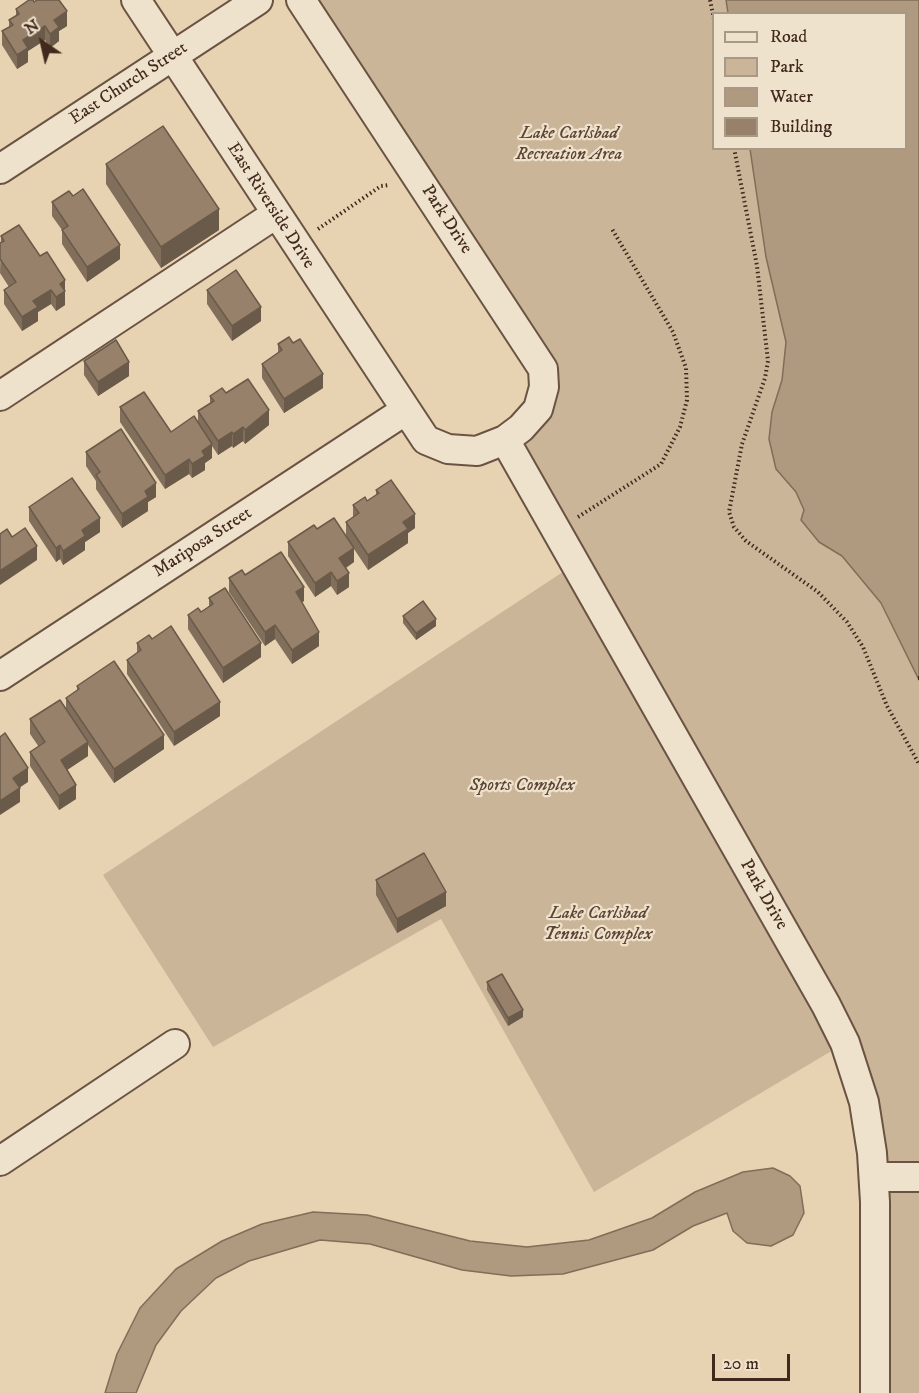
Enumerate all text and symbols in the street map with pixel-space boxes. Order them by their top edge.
north arrow [12,12,72,72]
legend [712,12,907,150]
text: N [21,15,43,39]
text: Road [770,26,807,48]
street label: East Church Street [66,38,192,130]
text: Park [770,56,804,78]
text: Water [770,86,813,108]
text: Building [770,116,832,138]
park label: Lake Carlsbad Recreation Area [516,123,622,166]
street label: East Riverside Drive [221,139,319,273]
street label: Park Drive [416,182,476,258]
street label: Mariposa Street [150,503,256,583]
park label: Sports Complex [470,775,574,797]
street label: Park Drive [734,856,792,934]
park label: Lake Carlsbad Tennis Complex [544,903,652,946]
scale bar [715,1342,793,1380]
text: 20 m [723,1353,759,1375]

